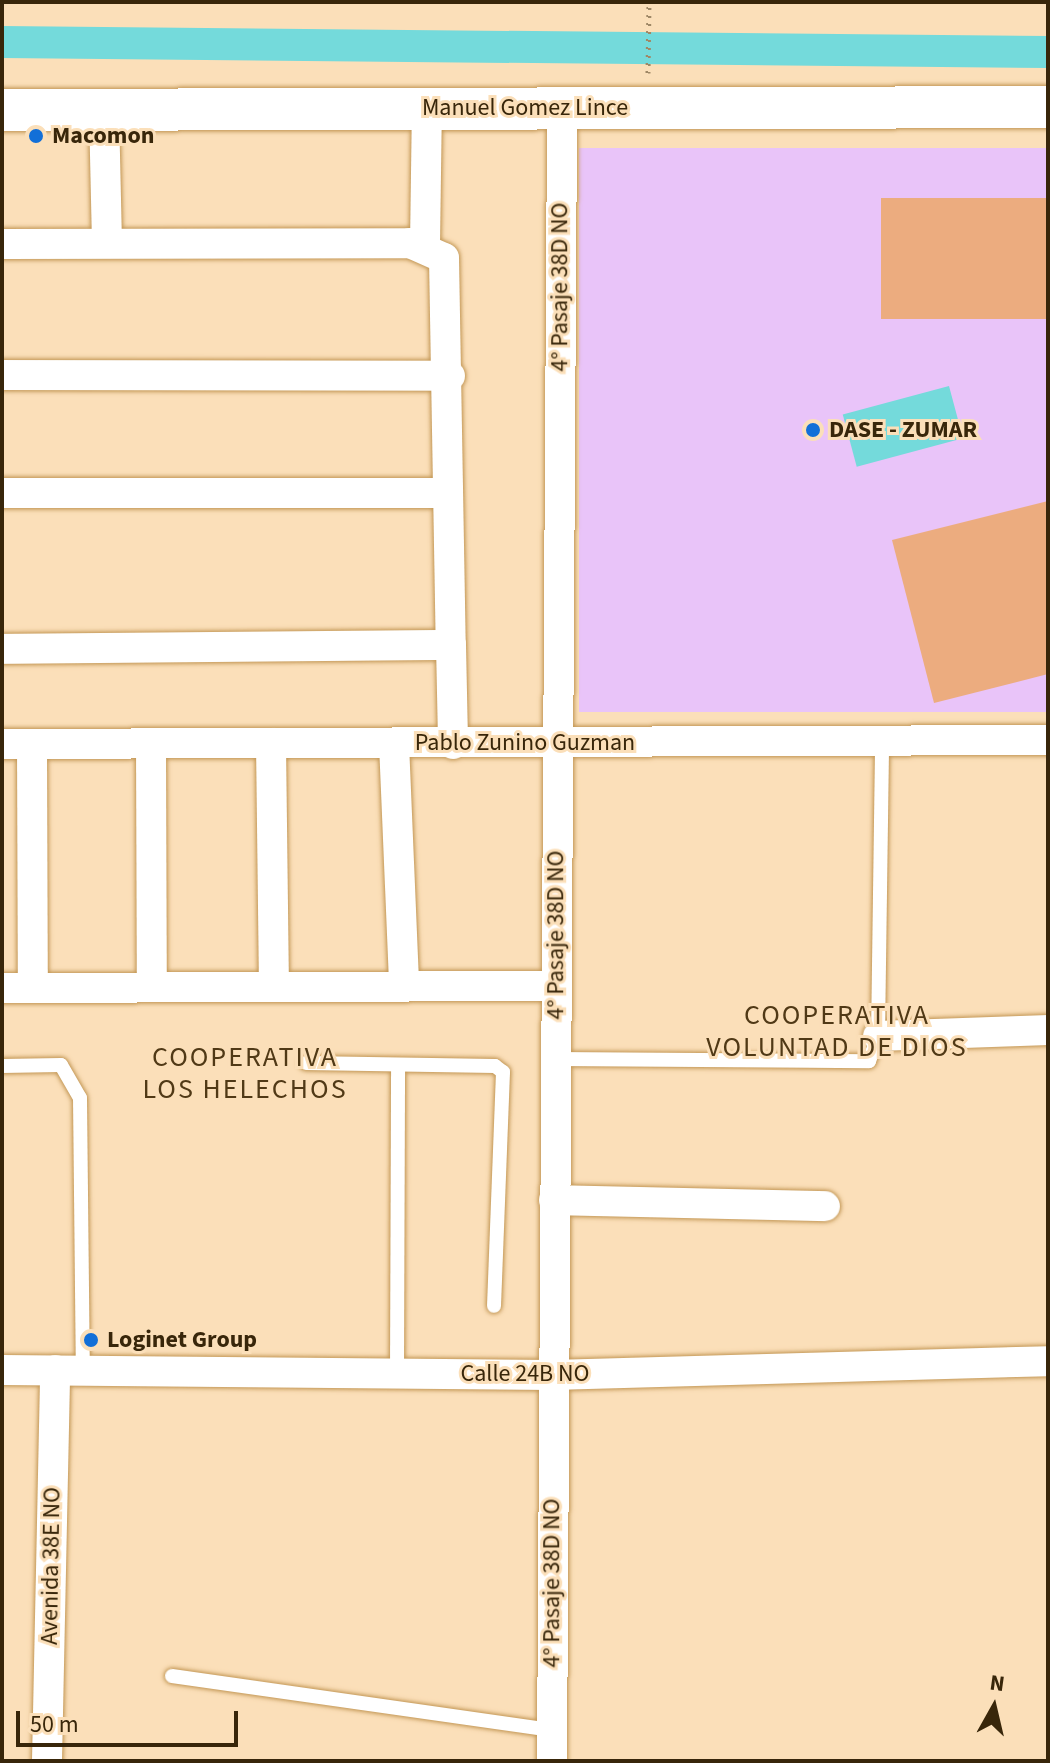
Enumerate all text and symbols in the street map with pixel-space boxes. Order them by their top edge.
street label: Manuel Gomez Lince [422,94,628,122]
place label: Macomon [52,122,154,150]
marker: Macomon [27,127,45,145]
street label: 4° Pasaje 38D NO [546,203,574,371]
place label: DASE - ZUMAR [829,416,977,444]
marker: DASE - ZUMAR [804,421,822,439]
street label: Pablo Zunino Guzman [415,729,635,757]
street label: 4° Pasaje 38D NO [542,851,570,1019]
district label: COOPERATIVA VOLUNTAD DE DIOS [706,998,968,1064]
district label: COOPERATIVA LOS HELECHOS [142,1040,348,1106]
place label: Loginet Group [107,1326,257,1354]
marker: Loginet Group [82,1331,100,1349]
street label: Calle 24B NO [461,1360,589,1388]
street label: Avenida 38E NO [35,1487,67,1645]
street label: 4° Pasaje 38D NO [538,1499,566,1667]
text: N [988,1666,1007,1700]
north arrow [954,1667,1034,1747]
scale bar [20,1695,242,1745]
text: 50 m [30,1707,79,1742]

